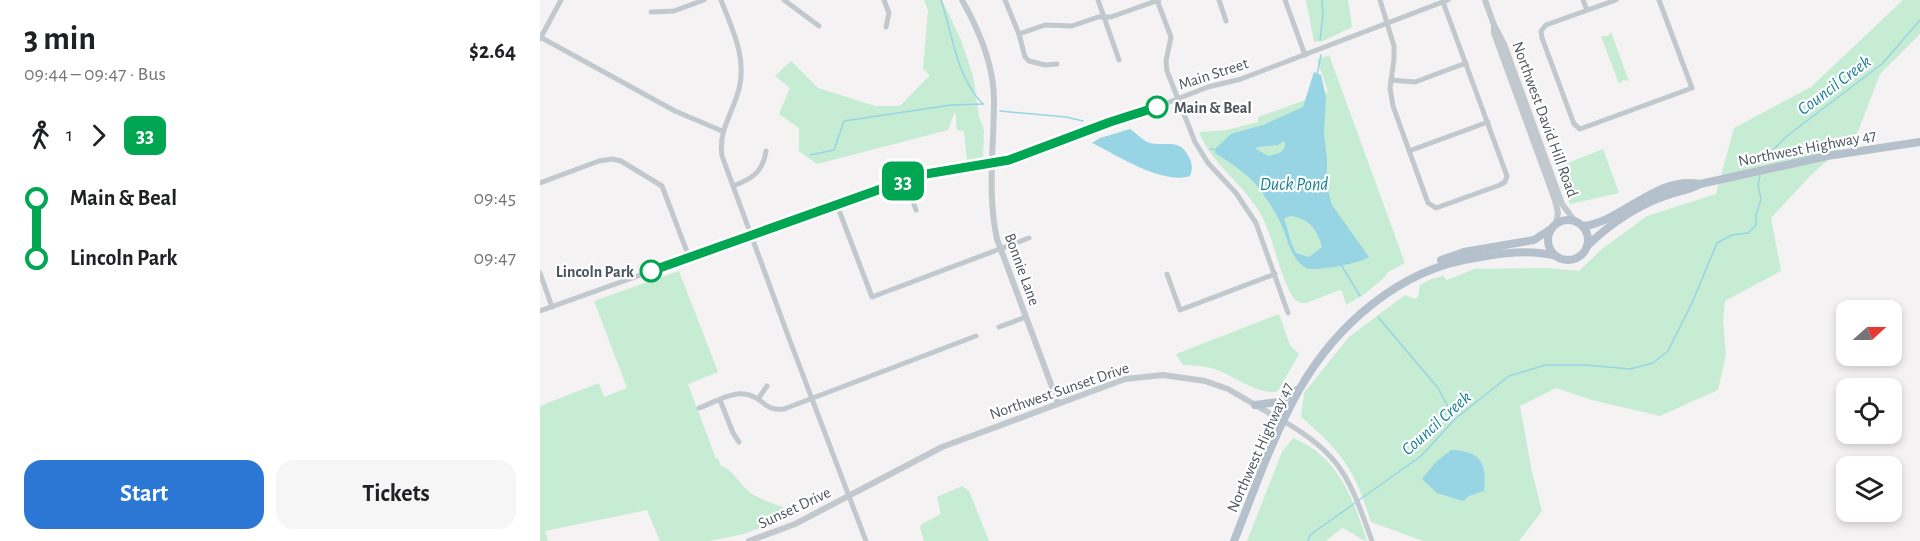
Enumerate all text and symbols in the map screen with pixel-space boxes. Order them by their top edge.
text: 3 min [24,23,96,56]
street label: Northwest David Hill Road [1509,39,1581,199]
text: $2.64 [469,40,516,62]
water label: Council Creek [1795,53,1875,119]
street label: Main Street [1176,55,1250,93]
text: 09:44 – 09:47 · Bus [24,64,166,84]
marker: Main & Beal [1146,96,1168,118]
place label: Main & Beal [1174,100,1252,116]
icon: walk [24,119,57,152]
icon: forward [82,119,115,152]
text: 1 [66,125,73,145]
text: 33 [136,125,154,146]
street label: Northwest Highway 47 [1737,127,1878,170]
line badge: 33 [876,162,930,201]
text: 33 [894,171,912,192]
water label: Duck Pond [1260,176,1328,194]
text: Main & Beal [70,187,177,209]
text: 09:45 [473,188,516,208]
street label: Bonnie Lane [1002,231,1043,308]
text: Lincoln Park [70,247,177,269]
text: 09:47 [474,248,516,268]
marker: Lincoln Park [640,260,662,282]
place label: Lincoln Park [556,264,634,280]
north arrow [1836,300,1902,366]
map controls [1836,300,1902,522]
street label: Northwest Sunset Drive [988,360,1131,422]
button: locate [1836,378,1902,444]
street label: Northwest Highway 47 [1224,380,1297,515]
water label: Council Creek [1399,388,1475,459]
button: layers [1836,456,1902,522]
button: Start [24,460,264,529]
button: Tickets [276,460,516,529]
street label: Sunset Drive [756,484,833,532]

